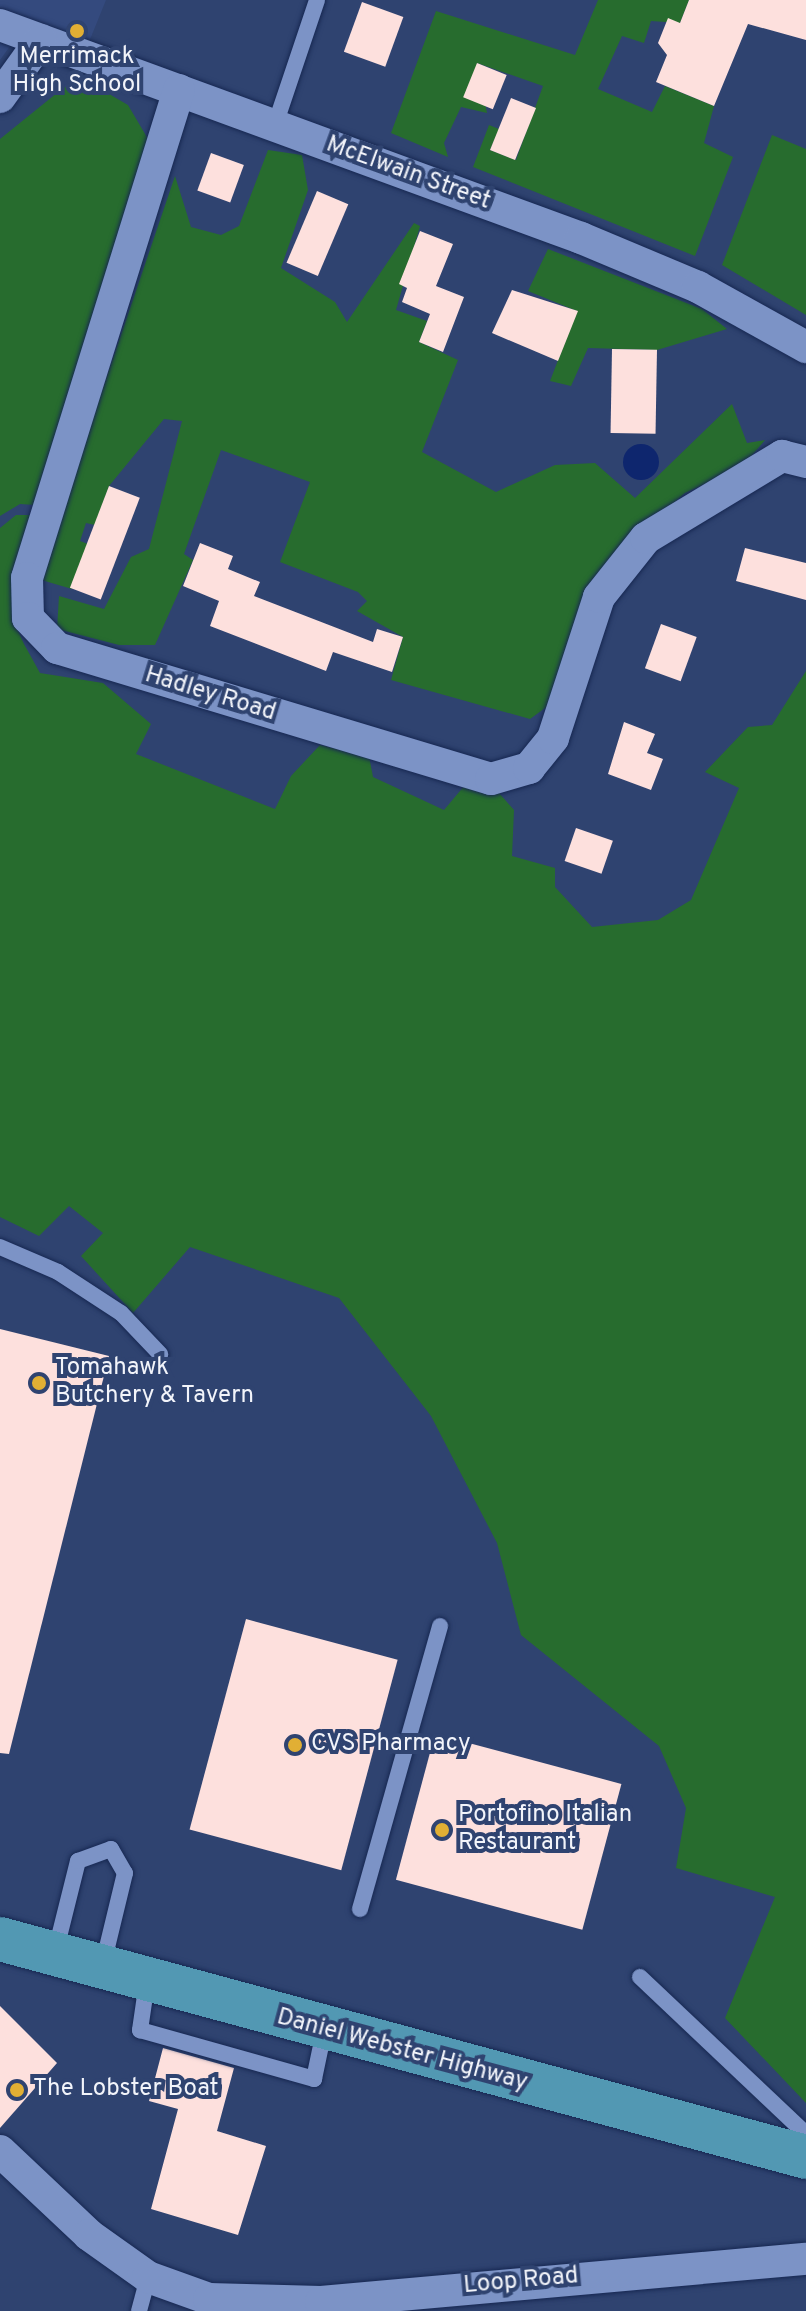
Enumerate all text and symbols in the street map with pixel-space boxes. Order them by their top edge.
marker: Merrimack High School [68,22,86,40]
place label: Merrimack High School [13,44,141,100]
street label: McElwain Street [322,131,494,217]
street label: Hadley Road [141,661,279,729]
place label: Tomahawk Butchery & Tavern [55,1355,255,1411]
marker: Tomahawk Butchery & Tavern [30,1374,48,1392]
place label: CVS Pharmacy [311,1731,471,1759]
marker: CVS Pharmacy [286,1736,304,1754]
place label: Portofino Italian Restaurant [458,1802,632,1858]
marker: Portofino Italian Restaurant [433,1821,451,1839]
street label: Daniel Webster Highway [273,2004,531,2098]
place label: The Lobster Boat [33,2076,218,2104]
marker: The Lobster Boat [8,2081,26,2099]
street label: Loop Road [462,2263,580,2301]

